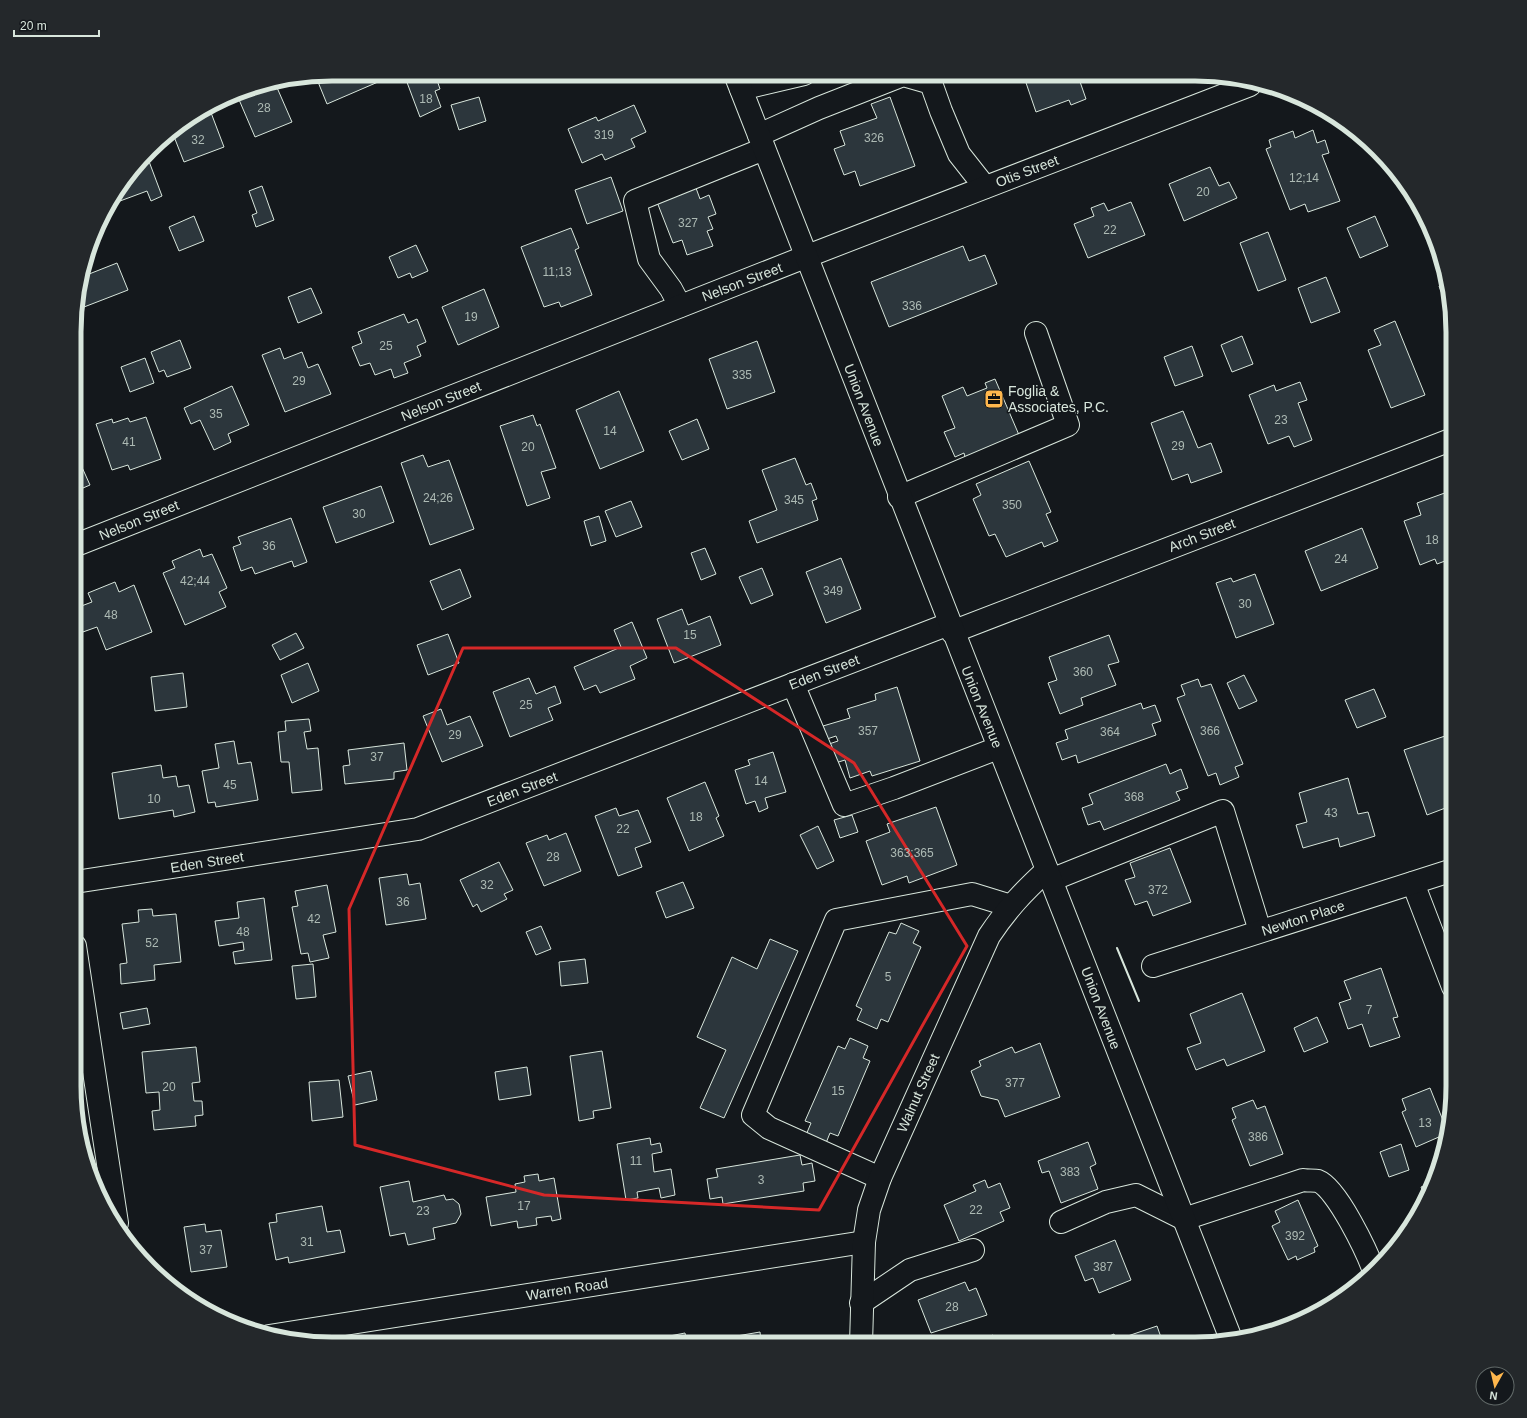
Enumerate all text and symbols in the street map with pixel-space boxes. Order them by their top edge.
scale bar [14,12,99,38]
text: 20 m [20,19,47,33]
house number: 18 [419,92,433,106]
house number: 28 [257,101,271,115]
house number: 319 [594,128,614,142]
house number: 326 [864,131,884,145]
house number: 32 [191,133,205,147]
street label: Otis Street [993,152,1061,190]
house number: 12;14 [1289,171,1319,185]
house number: 20 [1196,185,1210,199]
house number: 327 [678,216,698,230]
house number: 22 [1103,223,1117,237]
street label: Nelson Street [700,259,785,305]
house number: 11;13 [542,265,572,279]
house number: 336 [902,299,922,313]
house number: 19 [464,310,478,324]
house number: 25 [379,339,393,353]
street label: Union Avenue [841,362,887,449]
house number: 335 [732,368,752,382]
house number: 29 [292,374,306,388]
street label: Nelson Street [399,378,483,424]
place label: Foglia & Associates, P.C. [1008,383,1109,415]
office icon: Foglia & Associates, P.C. [983,388,1005,410]
house number: 35 [209,407,223,421]
house number: 23 [1274,413,1288,427]
house number: 14 [603,424,617,438]
house number: 41 [122,435,136,449]
house number: 29 [1171,439,1185,453]
house number: 20 [521,440,535,454]
house number: 24;26 [423,491,453,505]
house number: 345 [784,493,804,507]
street label: Nelson Street [97,497,181,543]
house number: 350 [1002,498,1022,512]
house number: 30 [352,507,366,521]
street label: Arch Street [1166,515,1238,555]
house number: 18 [1425,533,1439,547]
house number: 36 [262,539,276,553]
house number: 24 [1334,552,1348,566]
house number: 42;44 [180,574,210,588]
house number: 349 [823,584,843,598]
house number: 30 [1238,597,1252,611]
house number: 48 [104,608,118,622]
house number: 15 [683,628,697,642]
street label: Eden Street [787,651,861,693]
street label: Union Avenue [958,664,1006,750]
house number: 360 [1073,665,1093,679]
house number: 25 [519,698,533,712]
house number: 357 [858,724,878,738]
house number: 366 [1200,724,1220,738]
house number: 364 [1100,725,1120,739]
house number: 29 [448,728,462,742]
house number: 37 [370,750,384,764]
street label: Eden Street [485,768,559,810]
house number: 14 [754,774,768,788]
house number: 45 [223,778,237,792]
house number: 368 [1124,790,1144,804]
house number: 10 [147,792,161,806]
house number: 43 [1324,806,1338,820]
house number: 18 [689,810,703,824]
house number: 22 [616,822,630,836]
house number: 363;365 [890,846,934,860]
street label: Eden Street [169,848,245,876]
house number: 28 [546,850,560,864]
house number: 32 [480,878,494,892]
house number: 372 [1148,883,1168,897]
house number: 36 [396,895,410,909]
street label: Newton Place [1259,897,1347,939]
house number: 42 [307,912,321,926]
house number: 48 [236,925,250,939]
house number: 52 [145,936,159,950]
street label: Union Avenue [1078,965,1124,1052]
house number: 5 [885,970,892,984]
house number: 7 [1366,1003,1373,1017]
street label: Walnut Street [894,1051,942,1135]
house number: 377 [1005,1076,1025,1090]
house number: 20 [162,1080,176,1094]
house number: 15 [831,1084,845,1098]
house number: 13 [1418,1116,1432,1130]
house number: 386 [1248,1130,1268,1144]
house number: 11 [630,1154,643,1168]
house number: 383 [1060,1165,1080,1179]
house number: 3 [758,1173,765,1187]
house number: 17 [517,1199,531,1213]
house number: 22 [969,1203,983,1217]
house number: 23 [416,1204,430,1218]
house number: 392 [1285,1229,1305,1243]
house number: 31 [300,1235,314,1249]
house number: 37 [199,1243,213,1257]
house number: 387 [1093,1260,1113,1274]
street label: Warren Road [525,1275,609,1303]
house number: 28 [945,1300,959,1314]
north arrow [1475,1366,1515,1406]
text: N [1489,1389,1498,1402]

